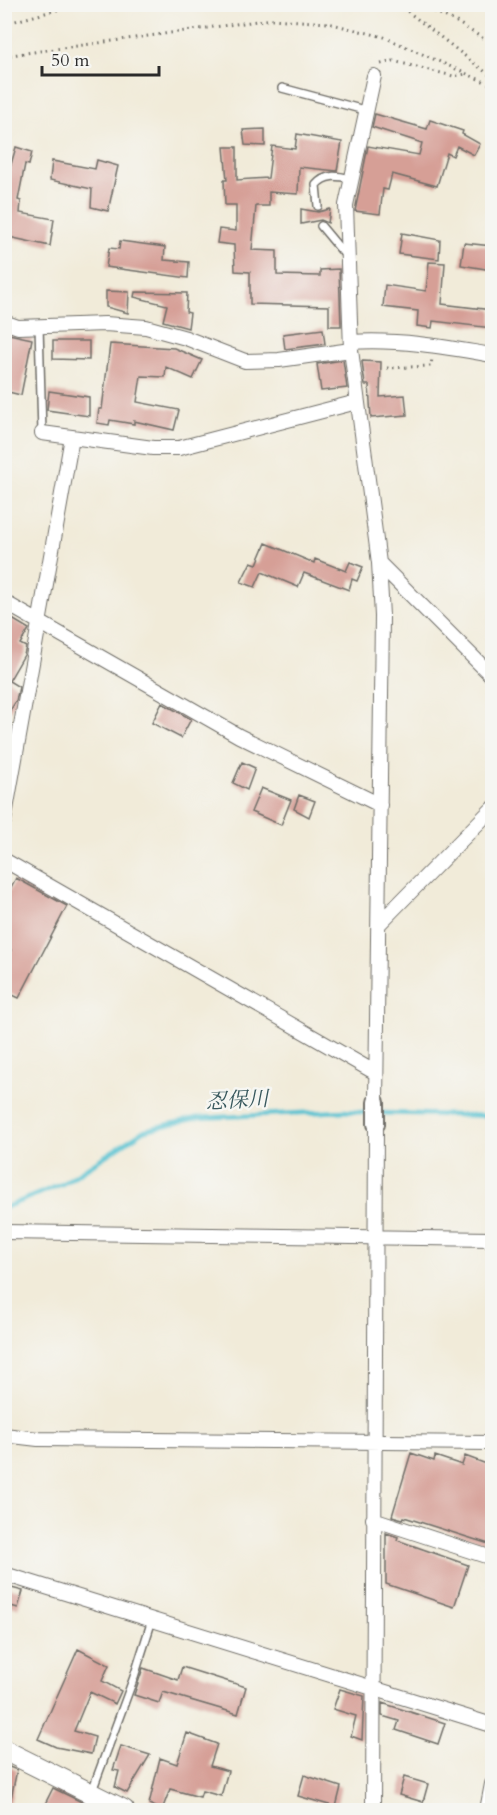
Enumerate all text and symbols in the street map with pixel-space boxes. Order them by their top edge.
scale bar [42,39,159,77]
text: 50 m [51,48,90,73]
water label: 忍保川 [205,1084,271,1117]

